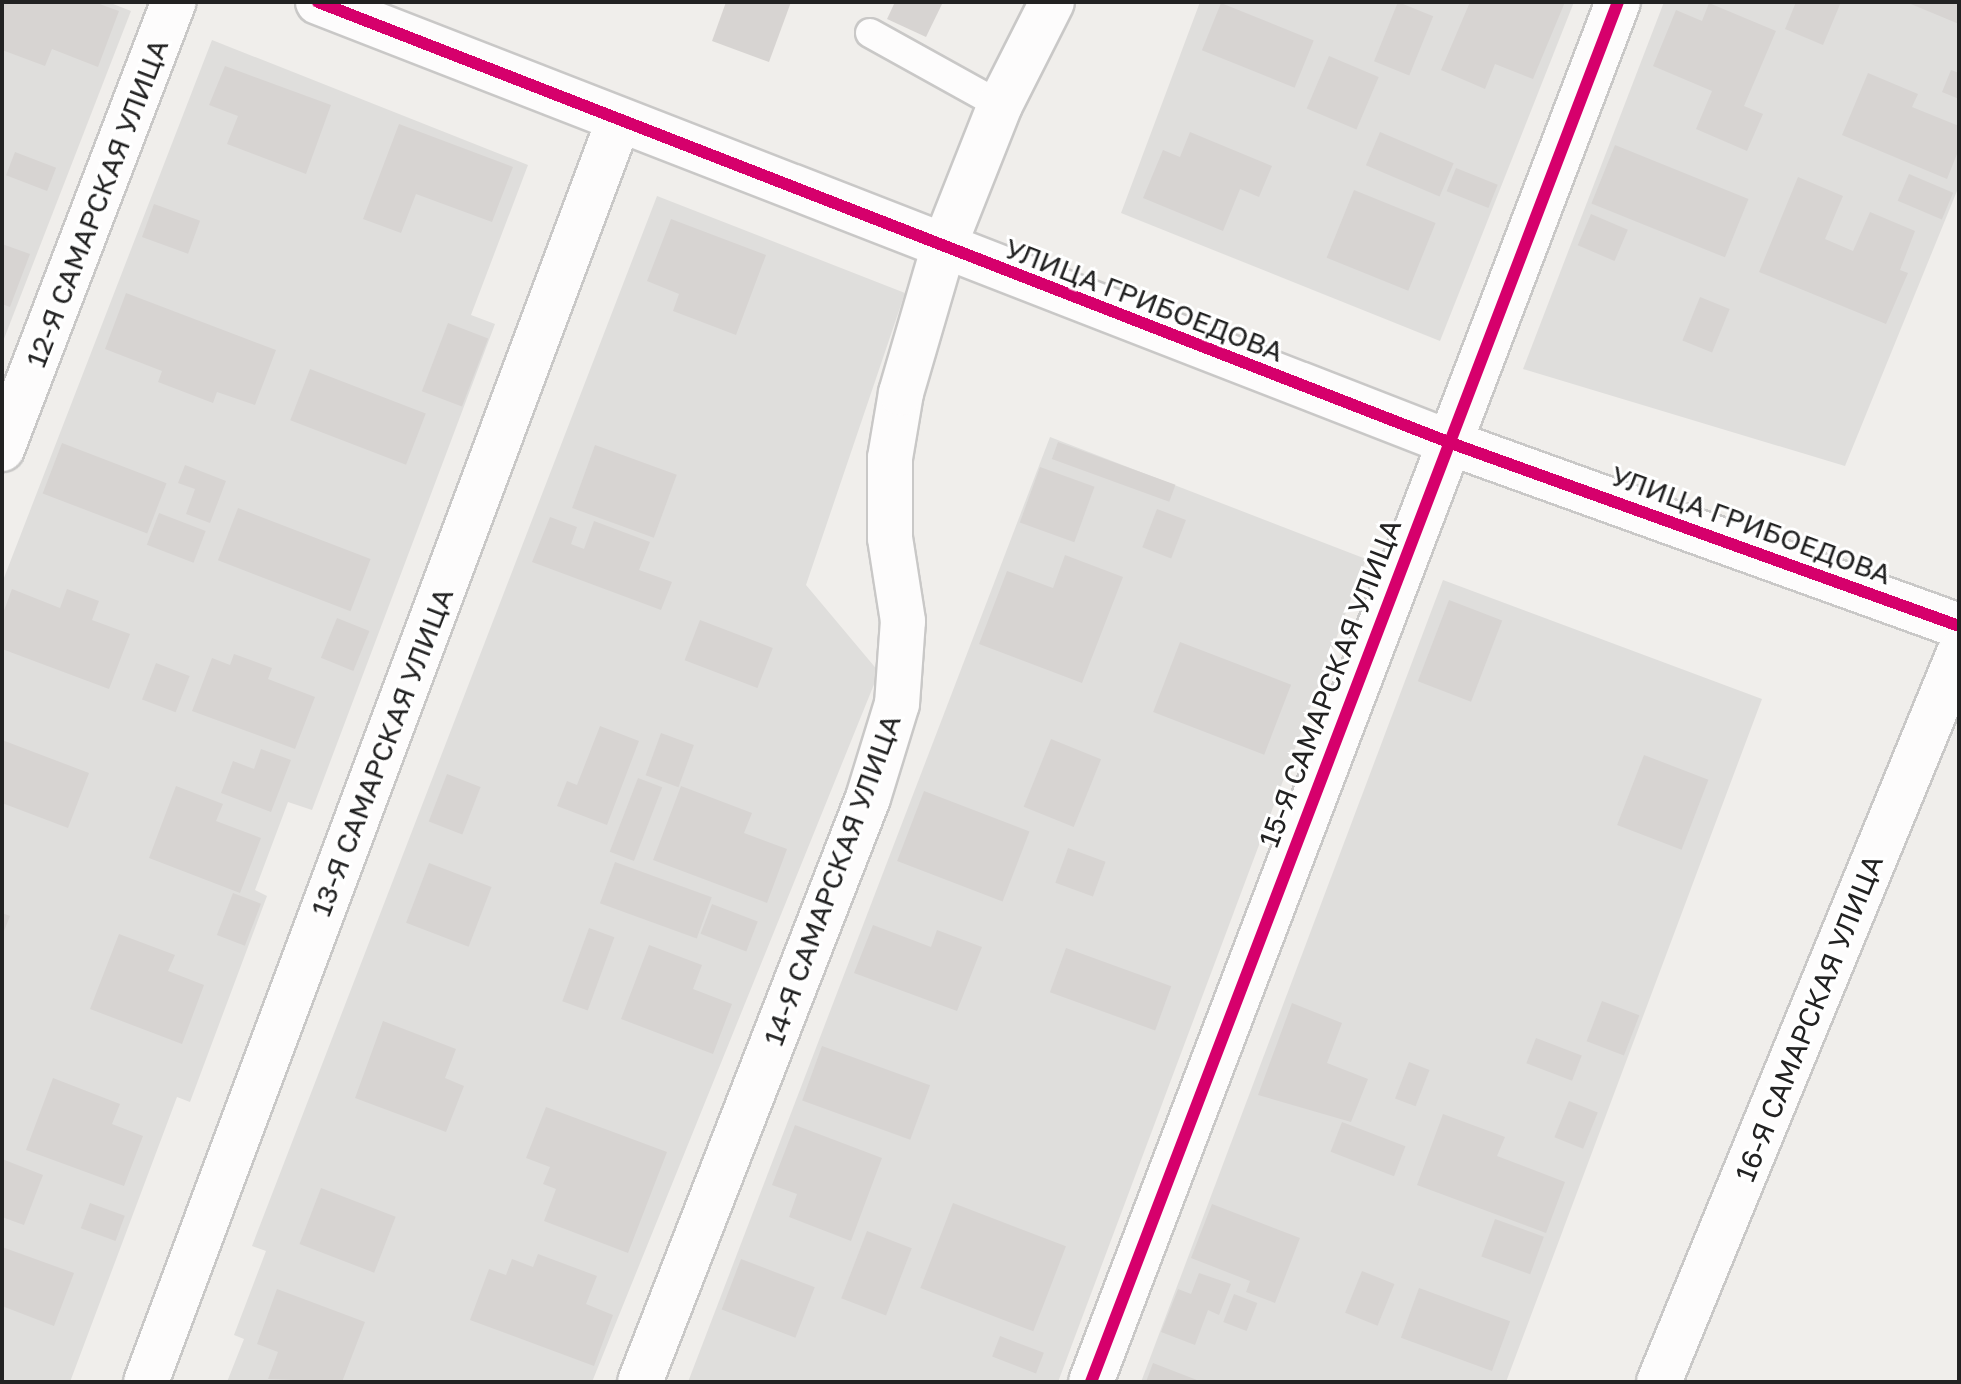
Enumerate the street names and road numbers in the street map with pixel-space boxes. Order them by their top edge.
street label: 12-Я САМАРСКАЯ УЛИЦА [19,34,175,372]
street label: УЛИЦА ГРИБОЕДОВА [1000,231,1288,369]
street label: УЛИЦА ГРИБОЕДОВА [1606,459,1896,591]
street label: 15-Я САМАРСКАЯ УЛИЦА [1252,514,1408,852]
street label: 13-Я САМАРСКАЯ УЛИЦА [304,583,460,921]
street label: 14-Я САМАРСКАЯ УЛИЦА [756,710,908,1050]
street label: 16-Я САМАРСКАЯ УЛИЦА [1728,850,1890,1186]

